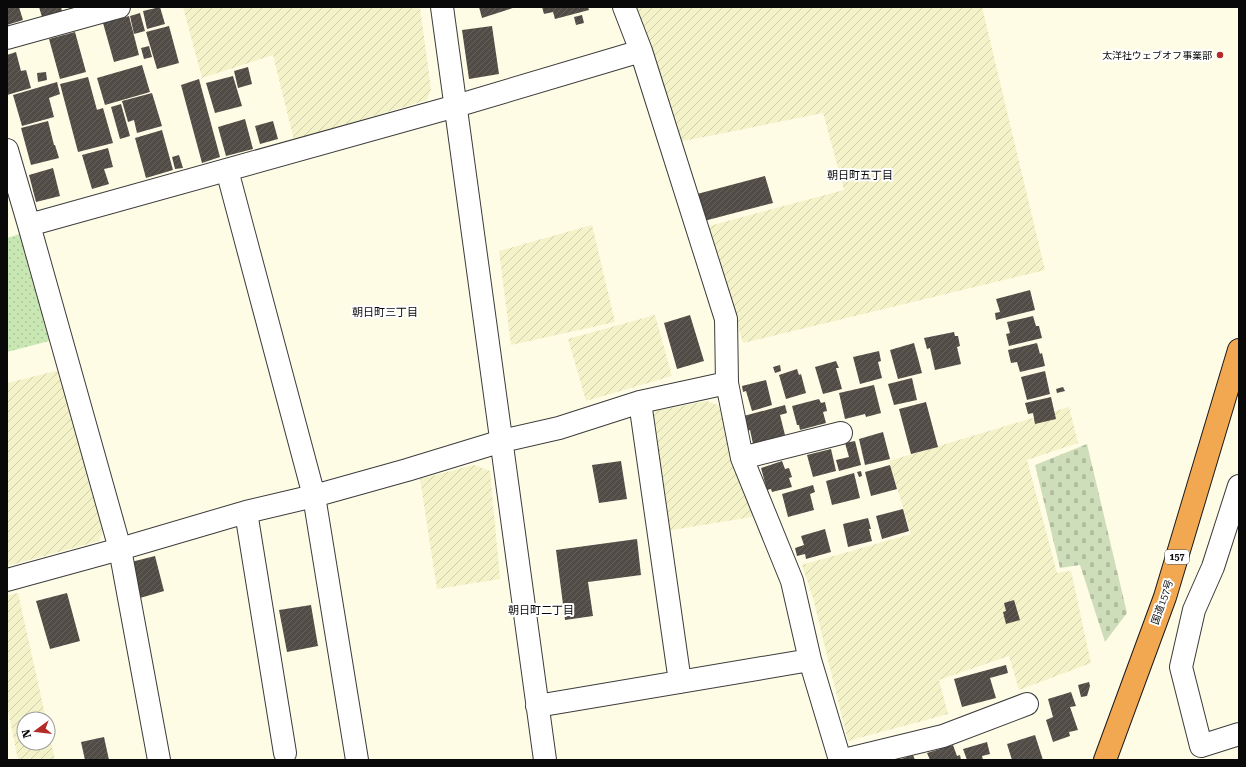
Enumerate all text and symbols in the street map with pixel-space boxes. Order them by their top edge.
place label: 太洋社ウェブオフ事業部 [1102,50,1212,61]
marker: 太洋社ウェブオフ事業部 [1215,50,1225,60]
district label: 朝日町五丁目 [827,169,893,182]
district label: 朝日町三丁目 [352,306,418,319]
road number: 157 [1165,550,1189,564]
street label: 国道157号 [1149,578,1175,626]
district label: 朝日町二丁目 [508,604,574,617]
north arrow [16,711,56,751]
text: N [19,727,34,739]

